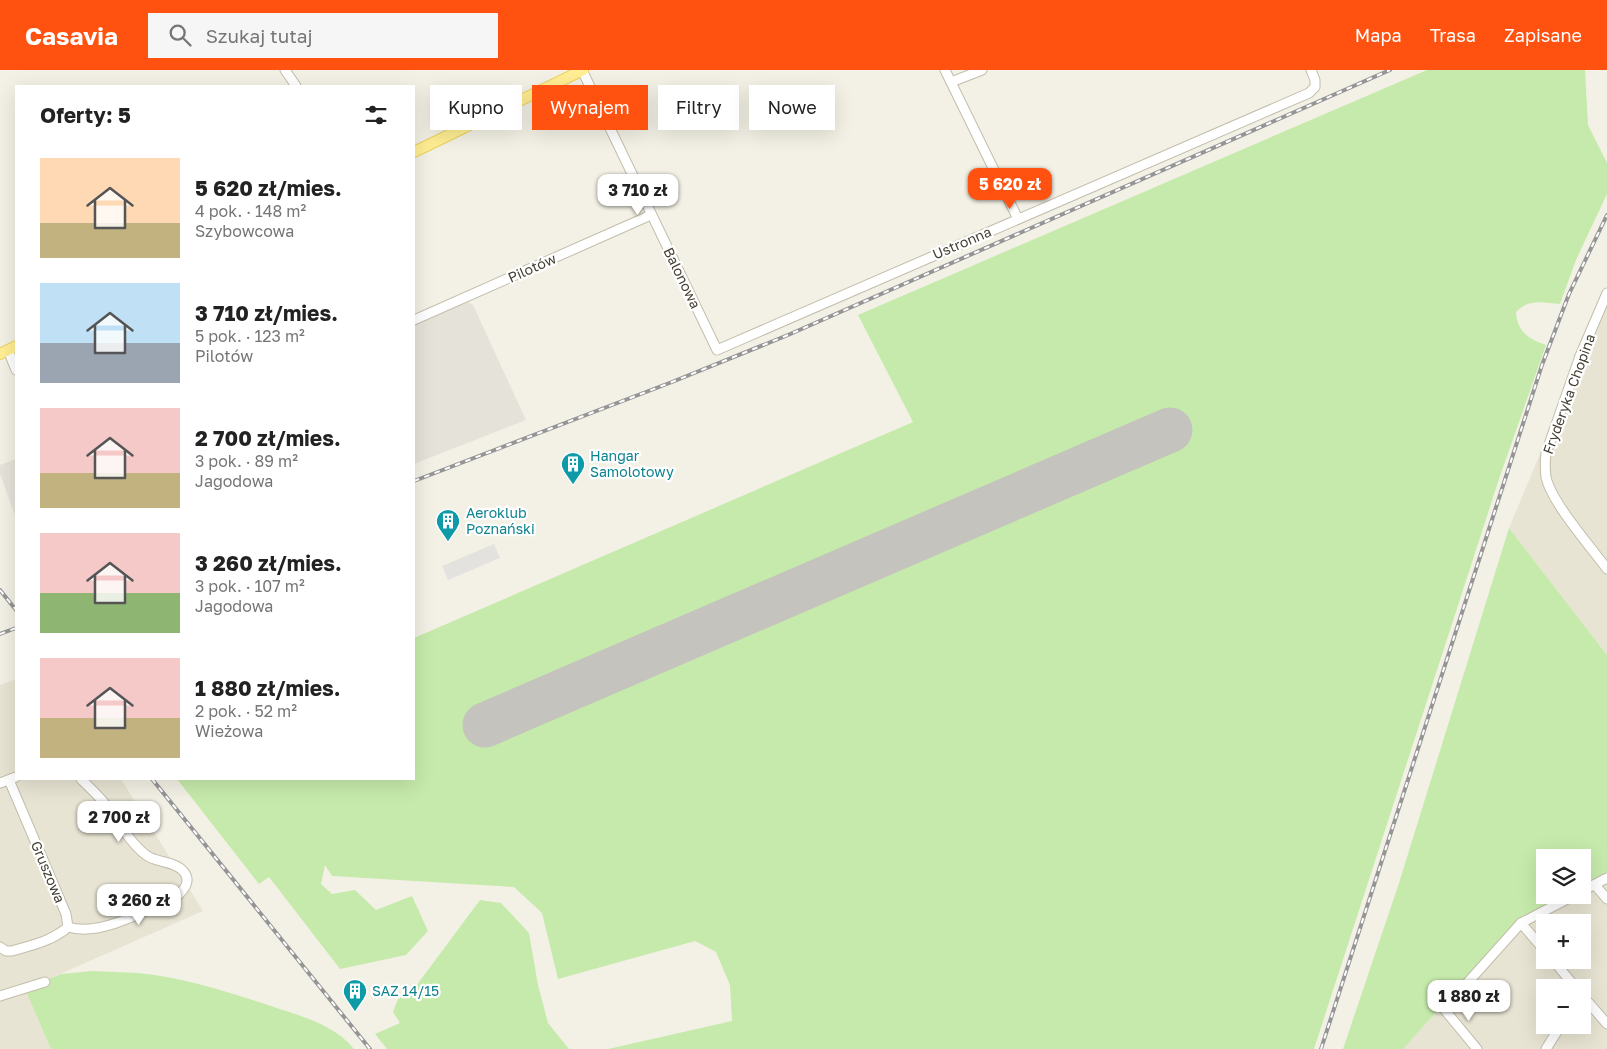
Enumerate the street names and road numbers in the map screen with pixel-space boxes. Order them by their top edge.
street label: Ustronna [930,223,994,262]
street label: Balonowa [660,244,705,311]
street label: Pilotów [505,249,558,286]
street label: Fryderyka Chopina [1539,331,1598,456]
street label: Gruszowa [28,838,69,905]

